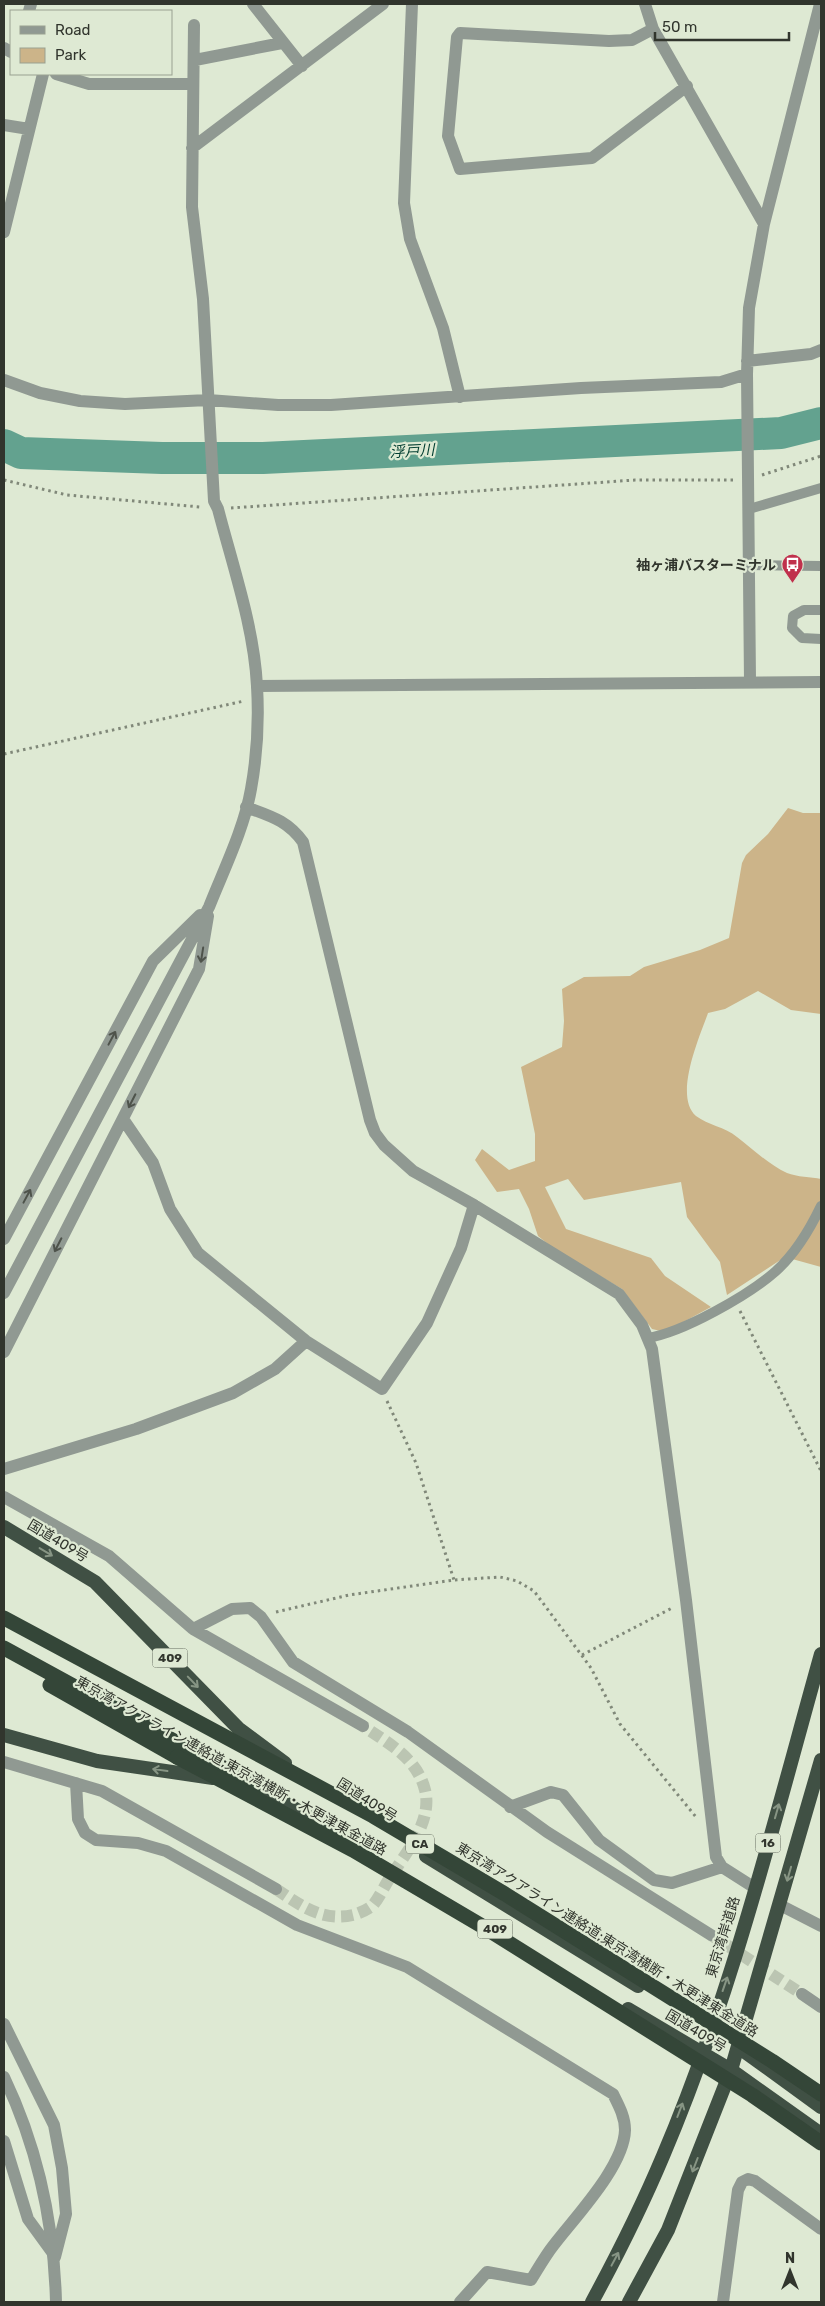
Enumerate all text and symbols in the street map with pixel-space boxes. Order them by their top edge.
legend [10,10,172,75]
scale bar [655,10,789,42]
text: 50 m [662,18,697,36]
text: Road [55,21,91,39]
text: Park [55,46,86,64]
water label: 浮戸川 [389,441,437,461]
bus stop icon: 袖ヶ浦バスターミナル [780,553,804,584]
place label: 袖ヶ浦バスターミナル [636,557,776,574]
one-way arrow [196,946,206,962]
one-way arrow [107,1030,117,1045]
one-way arrow [127,1093,136,1108]
one-way arrow [22,1189,32,1204]
one-way arrow [53,1238,63,1253]
street label: 国道409号 [25,1516,91,1566]
one-way arrow [38,1548,52,1558]
road number: 409 [152,1649,188,1668]
street label: 東京湾アクアライン連絡道;東京湾横断・木更津東金道路 [72,1673,390,1859]
one-way arrow [187,1676,199,1688]
one-way arrow [152,1765,168,1775]
street label: 国道409号 [334,1775,400,1825]
one-way arrow [772,1804,782,1820]
road number: 16 [756,1834,780,1852]
road number: CA [406,1835,434,1854]
street label: 東京湾アクアライン連絡道;東京湾横断・木更津東金道路 [453,1839,761,2041]
one-way arrow [783,1866,793,1882]
street label: 東京湾岸道路 [703,1894,743,1980]
road number: 409 [478,1920,512,1938]
one-way arrow [721,1976,730,1992]
street label: 国道409号 [663,2006,729,2056]
one-way arrow [676,2103,685,2119]
one-way arrow [690,2157,699,2172]
north arrow [765,2246,815,2296]
text: N [785,2250,795,2267]
one-way arrow [611,2252,620,2267]

